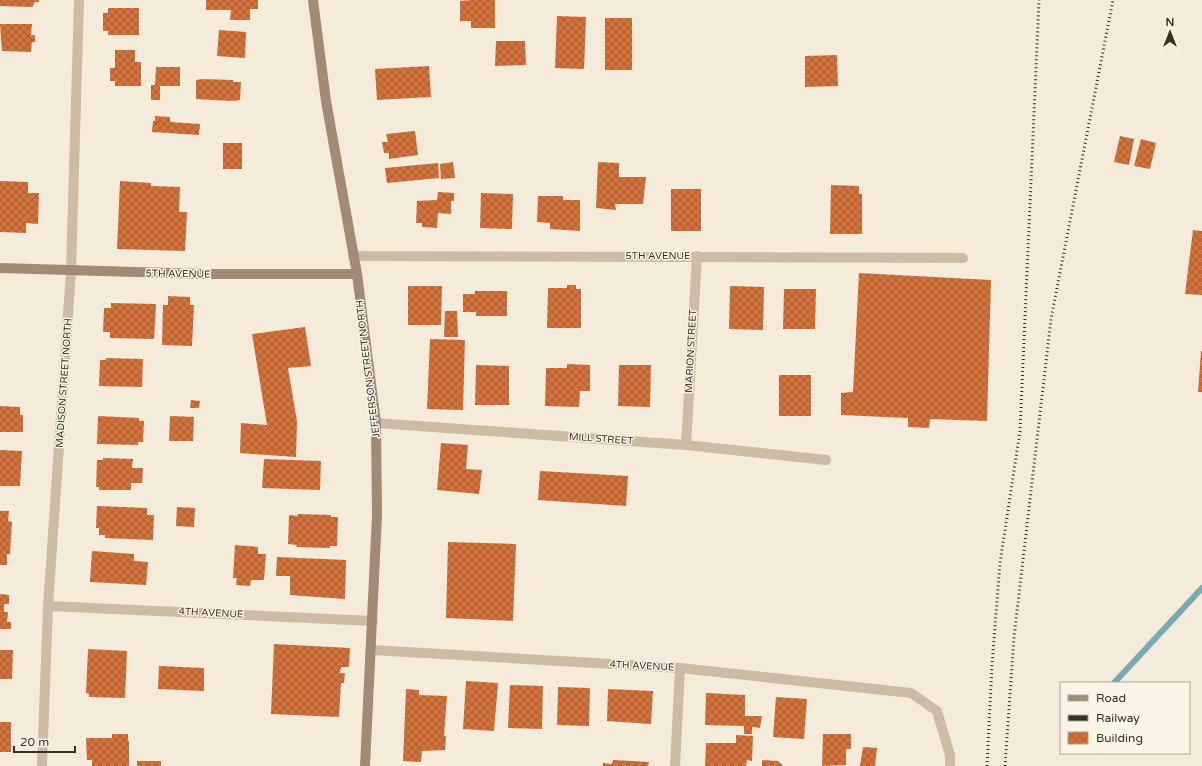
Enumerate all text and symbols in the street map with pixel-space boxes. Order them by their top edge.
north arrow [1150,12,1190,52]
text: N [1166,16,1174,29]
street label: 5TH AVENUE [626,250,690,262]
street label: 5TH AVENUE [145,267,211,281]
street label: JEFFERSON STREET NORTH [354,299,382,439]
street label: MARION STREET [683,309,699,393]
street label: MADISON STREET NORTH [53,318,75,448]
street label: MILL STREET [568,431,634,447]
street label: 4TH AVENUE [178,605,244,621]
street label: 4TH AVENUE [609,658,675,674]
legend [1060,682,1190,754]
text: Road [1096,691,1126,705]
text: Railway [1096,711,1140,725]
scale bar [14,728,75,754]
text: Building [1096,731,1143,745]
text: 20 m [20,735,49,749]

